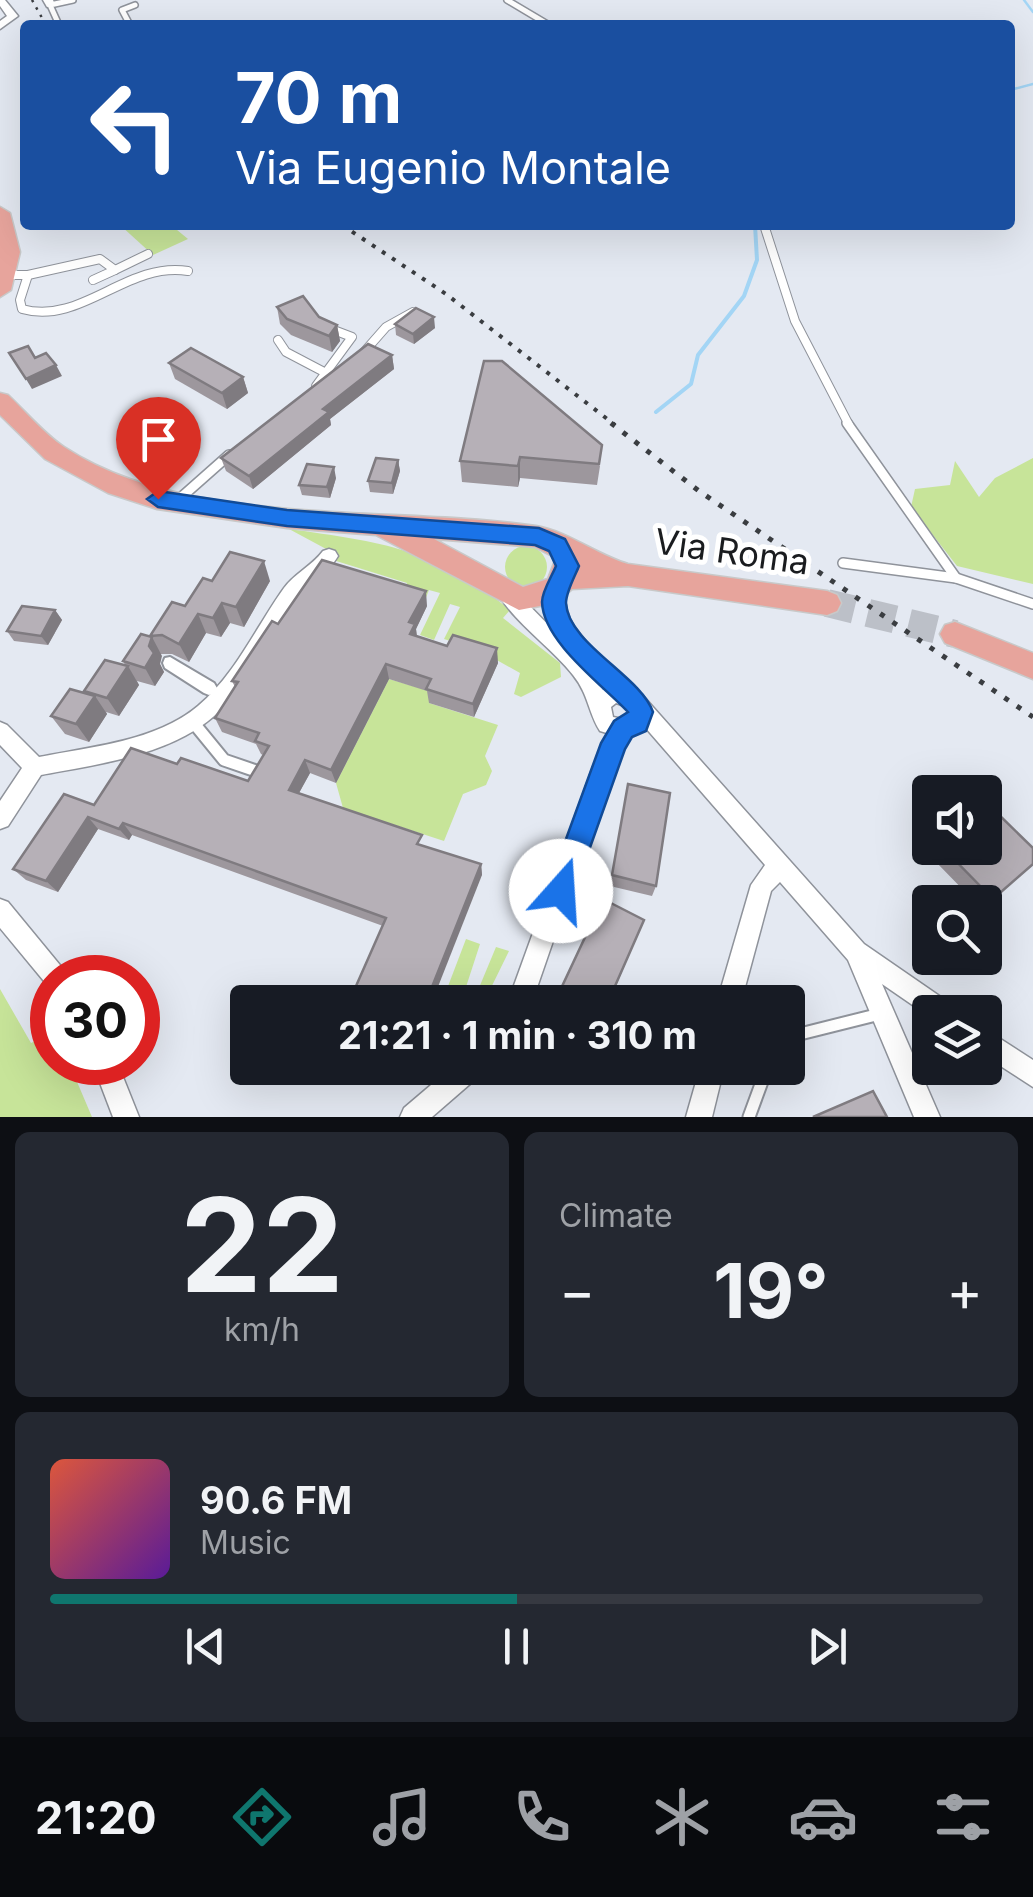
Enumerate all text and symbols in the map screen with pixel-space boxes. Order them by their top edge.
text: 70 m [235,55,402,140]
icon: left [70,60,200,190]
text: Via Eugenio Montale [235,140,671,195]
pin [116,397,201,500]
icon: arrive [131,412,186,467]
street label: Via Roma [652,519,812,583]
map controls [912,775,1002,1085]
button: sound [912,775,1002,865]
position arrow [509,839,613,943]
button: search [912,885,1002,975]
speed limit sign: 30 [30,955,160,1085]
button: layers [912,995,1002,1085]
text: 21:21 · 1 min · 310 m [338,1012,697,1058]
text: 22 [180,1166,344,1323]
text: Climate [559,1196,673,1235]
text: 19° [713,1245,829,1336]
text: − [559,1258,595,1324]
text: + [947,1258,983,1324]
text: km/h [224,1310,300,1349]
text: 90.6 FM [200,1477,352,1523]
text: Music [200,1523,291,1562]
icon: previous [178,1619,233,1674]
icon: pause [489,1619,544,1674]
icon: next [800,1619,855,1674]
icon: directions [227,1782,297,1852]
icon: music [367,1782,437,1852]
icon: phone [507,1782,577,1852]
icon: climate [647,1782,717,1852]
icon: car [788,1782,858,1852]
icon: filters [928,1782,998,1852]
text: 21:20 [35,1790,157,1845]

